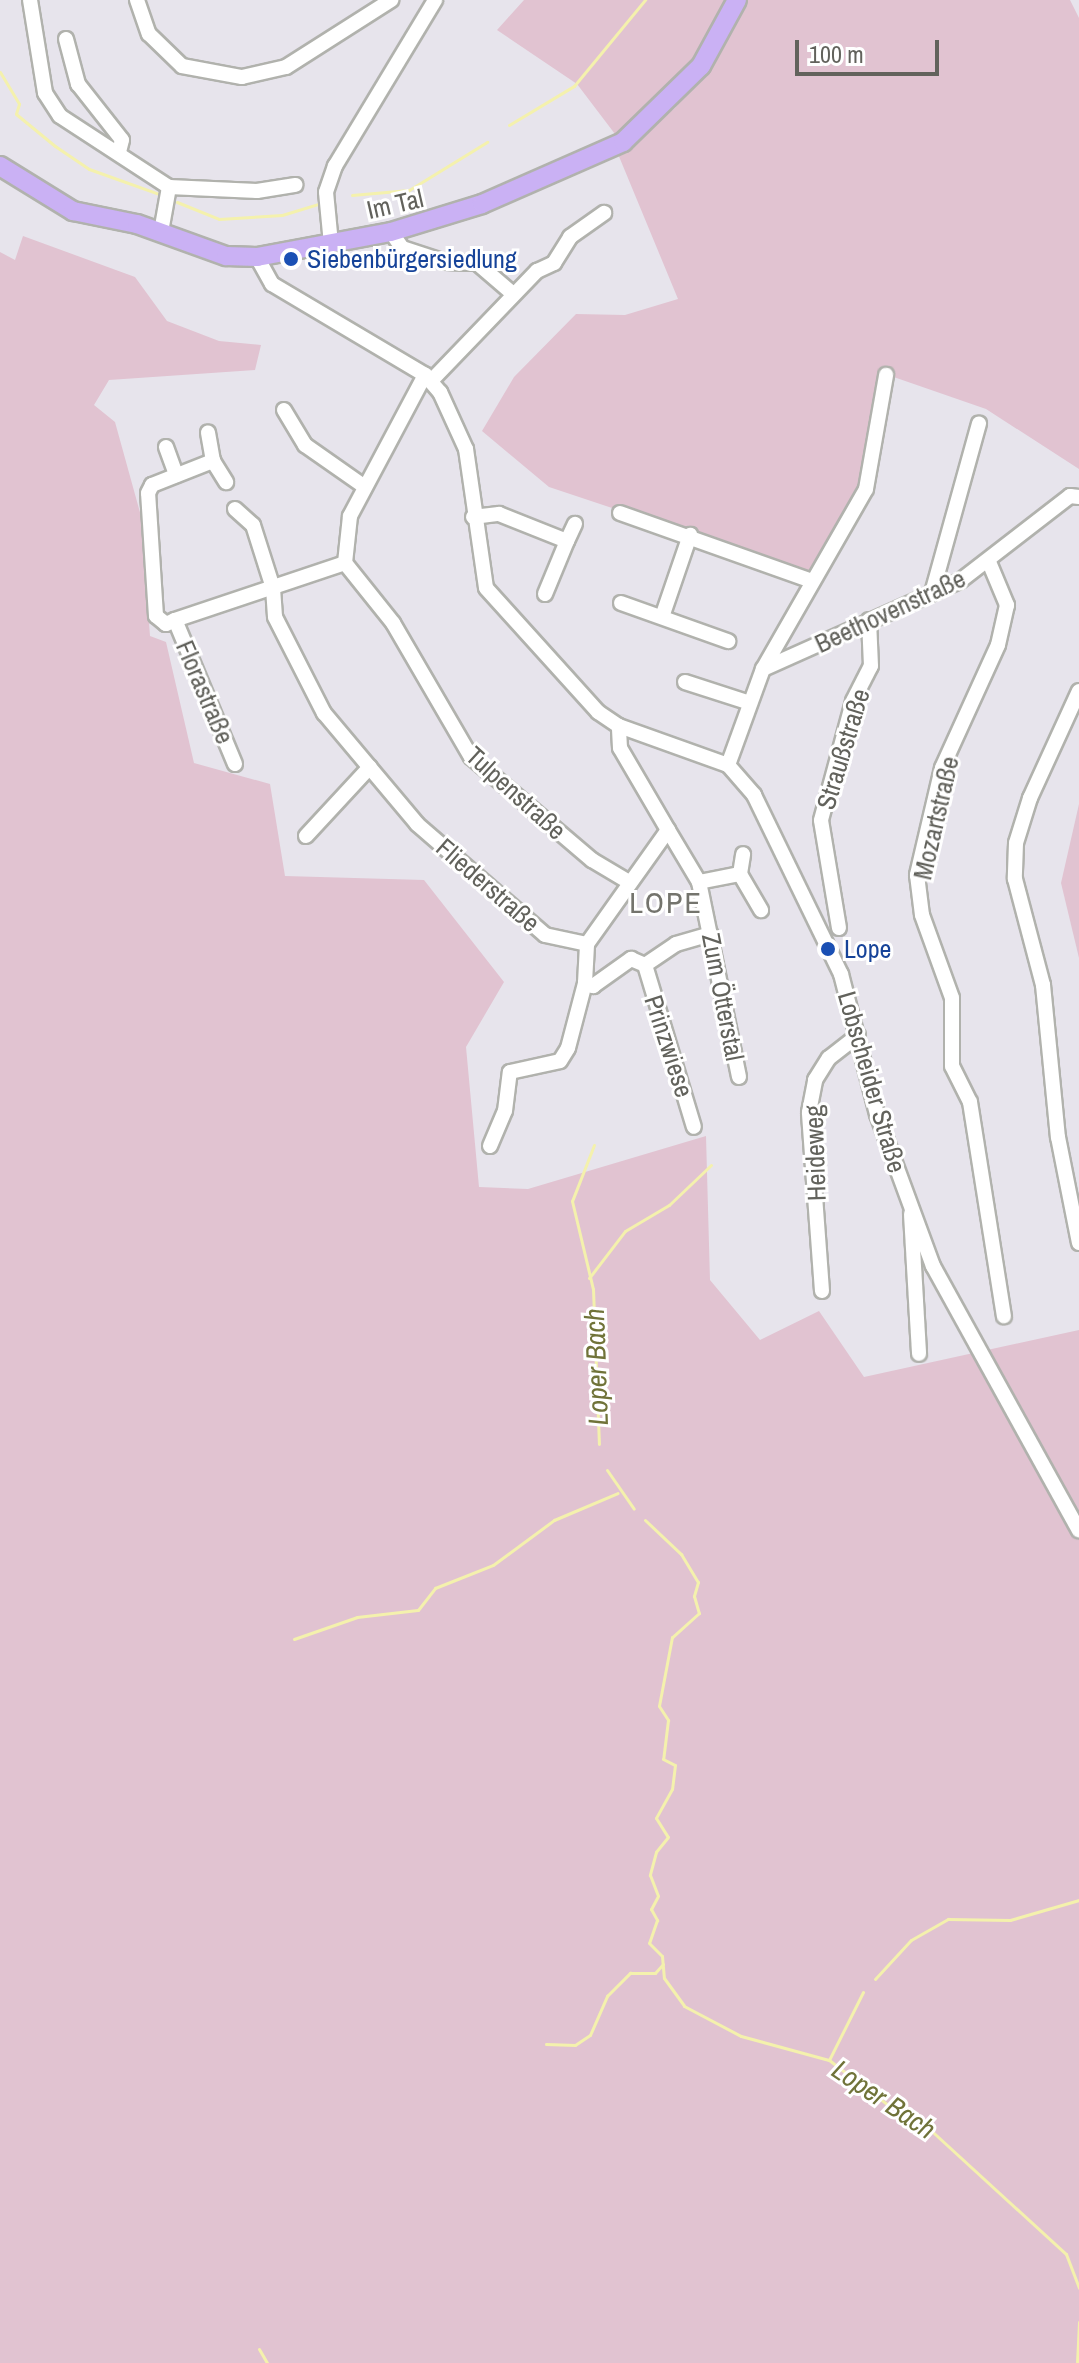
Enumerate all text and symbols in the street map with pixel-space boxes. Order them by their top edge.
scale bar [799,24,943,74]
text: 100 m [809,38,864,70]
street label: Im Tal [364,182,426,226]
place label: Siebenbürgersiedlung [307,243,517,275]
marker: Siebenbürgersiedlung [282,250,300,268]
street label: Beethovenstraße [810,563,970,659]
street label: Florastraße [169,636,241,748]
street label: Straußstraße [810,685,876,813]
street label: Tulpenstraße [460,740,572,846]
street label: Mozartstraße [907,753,965,883]
street label: Fliederstraße [430,832,546,938]
district label: LOPE [629,884,703,920]
street label: Zum Ötterstal [695,931,751,1063]
place label: Lope [844,933,891,965]
marker: Lope [819,940,837,958]
street label: Lobscheider Straße [831,988,913,1176]
street label: Prinzwiese [638,991,700,1101]
street label: Heideweg [798,1104,832,1202]
water label: Loper Bach [577,1308,615,1426]
water label: Loper Bach [826,2052,942,2146]

